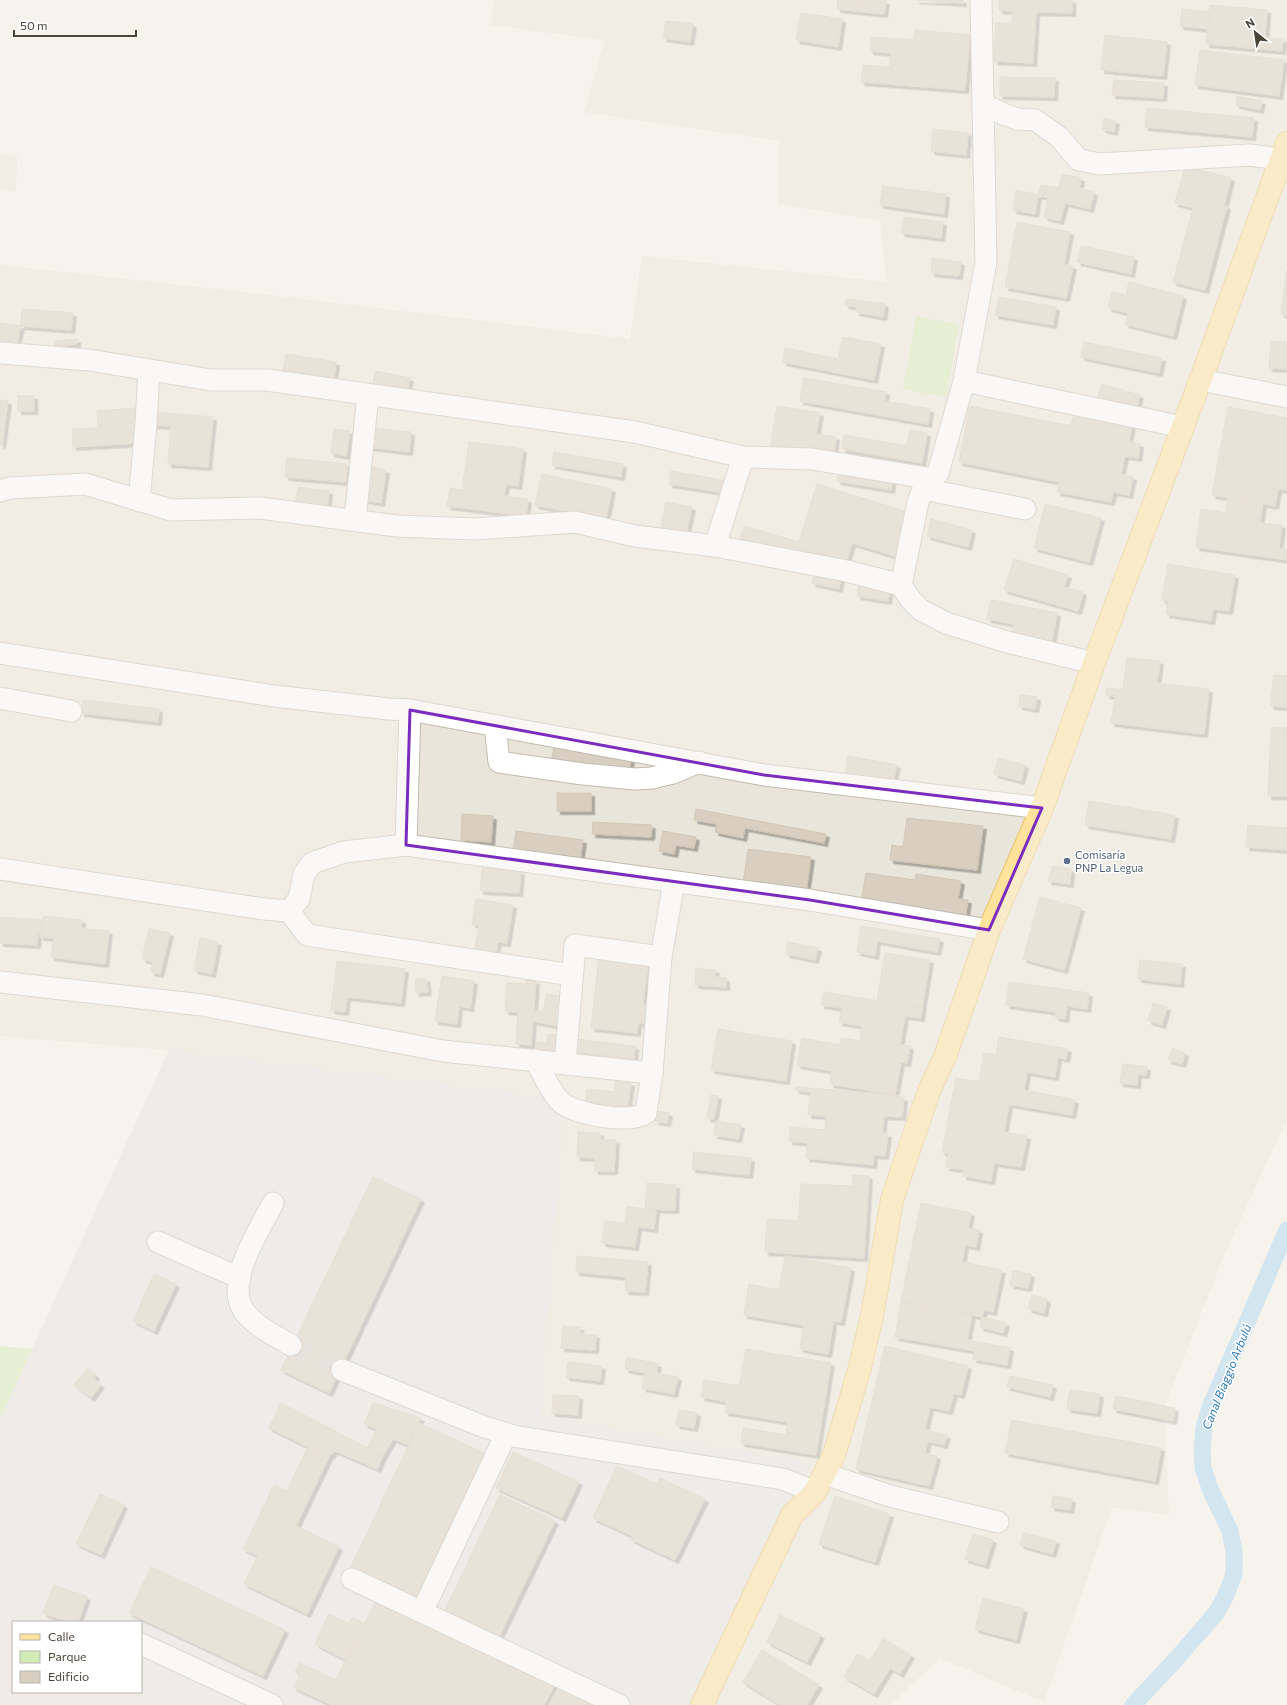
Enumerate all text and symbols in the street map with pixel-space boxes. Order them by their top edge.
scale bar [14,12,136,38]
north arrow [1235,12,1275,52]
text: N [1243,15,1257,31]
text: 50 m [20,18,48,32]
place label: Comisaría PNP La Legua [1075,848,1143,874]
marker: Comisaría PNP La Legua [1062,856,1072,866]
water label: Canal Biaggio Arbulú [1199,1322,1254,1431]
legend [12,1621,142,1693]
text: Calle [48,1629,75,1643]
text: Parque [48,1649,86,1663]
text: Edificio [48,1669,89,1683]

